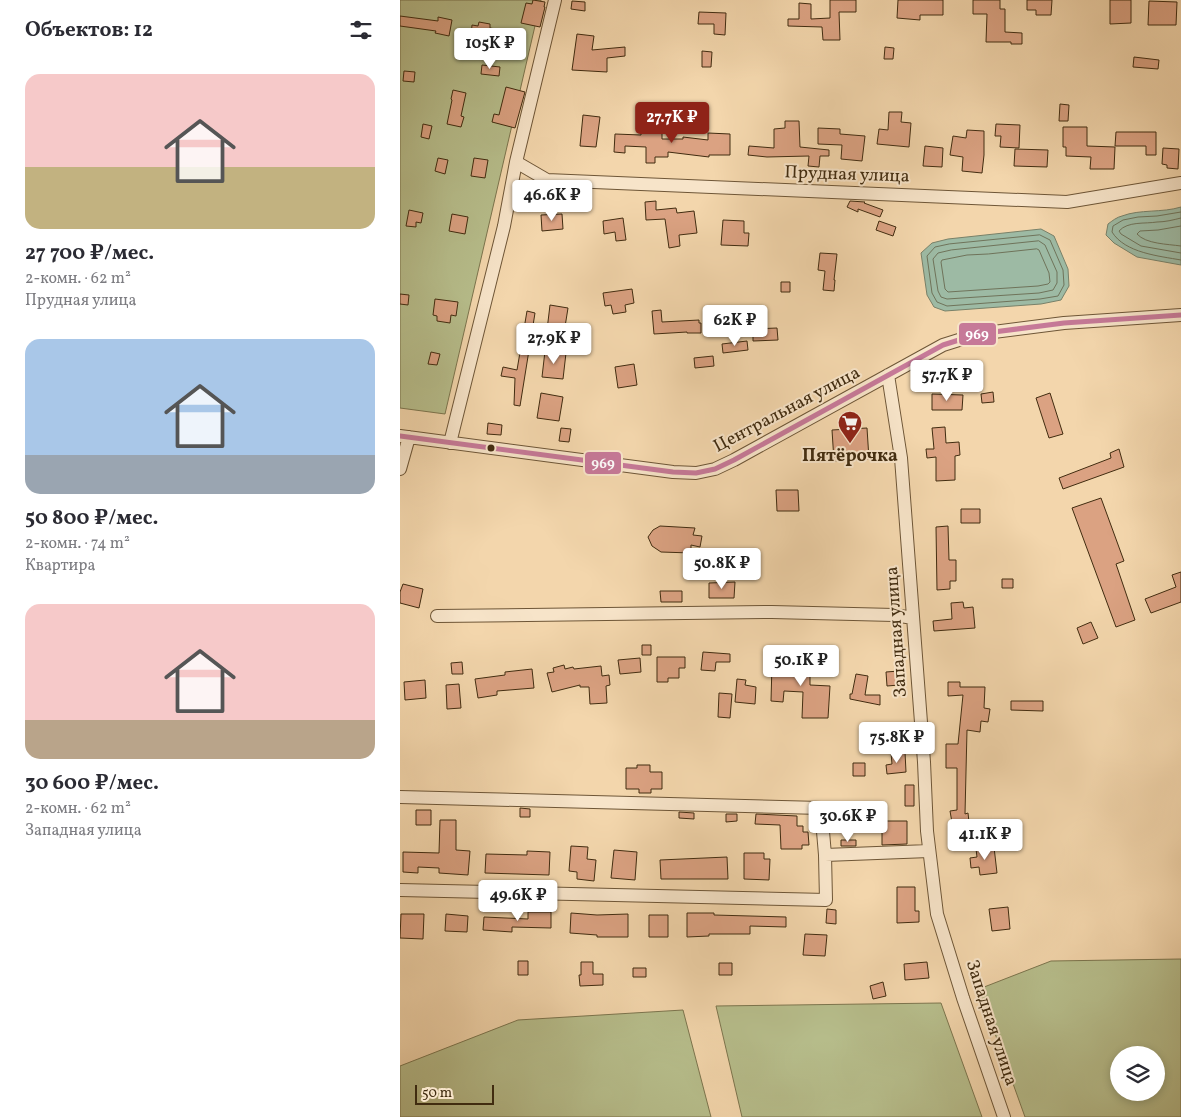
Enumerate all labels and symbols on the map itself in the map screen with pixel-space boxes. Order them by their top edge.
pin: 105K ₽ [449,28,531,70]
pin: 27.7K ₽ [626,102,718,144]
street label: Прудная улица [784,160,910,190]
pin: 46.6K ₽ [506,180,598,222]
pin: 62K ₽ [700,304,770,347]
pin: 27.9K ₽ [508,322,600,365]
line badge: 969 [958,322,997,346]
text: 969 [965,326,989,345]
pin: 57.7K ₽ [901,360,993,402]
street label: Центральная улица [709,361,865,459]
supermarket icon: Пятёрочка [837,410,863,444]
unlabelled marker [486,443,496,453]
place label: Пятёрочка [802,444,898,469]
line badge: 969 [584,451,622,475]
text: 969 [591,455,615,474]
pin: 50.8K ₽ [676,548,768,590]
street label: Западная улица [880,566,914,698]
pin: 50.1K ₽ [755,644,847,687]
pin: 75.8K ₽ [851,722,943,764]
pin: 30.6K ₽ [802,800,894,843]
pin: 41.1K ₽ [939,818,1031,861]
pin: 49.6K ₽ [472,880,564,922]
street label: Западная улица [959,957,1023,1089]
scale bar [415,1082,494,1105]

